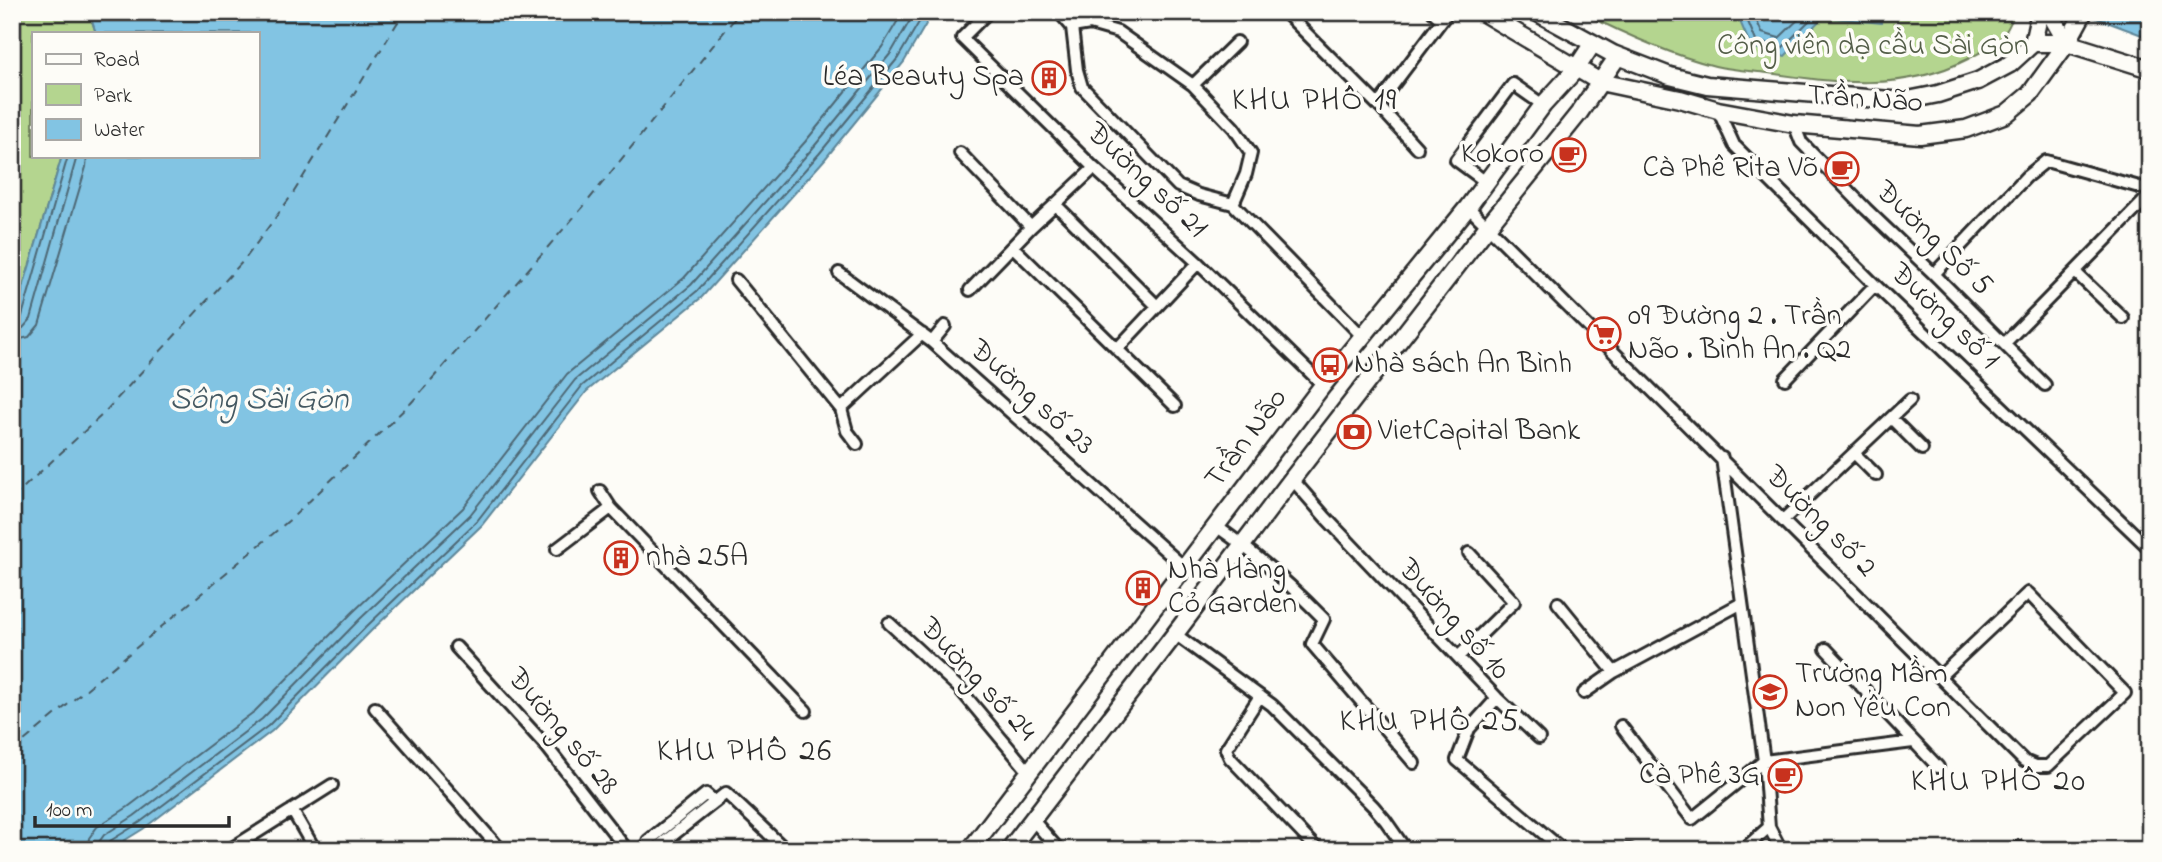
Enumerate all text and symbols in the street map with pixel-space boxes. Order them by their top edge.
park label: Công viên dạ cầu Sài Gòn [1717,25,2029,69]
legend [32,32,259,158]
text: Road [94,46,140,76]
place label: Léa Beauty Spa [823,56,1024,100]
building icon: Léa Beauty Spa [1030,59,1068,97]
street label: Trần Não [1806,74,1924,126]
district label: KHU PHỐ 19 [1232,78,1398,125]
text: Park [94,82,133,112]
street label: Đường số 21 [1074,112,1217,249]
text: Water [94,116,145,146]
place label: Kokoro [1461,133,1544,177]
cafe icon: Kokoro [1550,136,1588,174]
place label: Cà Phê Rita Võ [1643,147,1818,191]
cafe icon: Cà Phê Rita Võ [1823,150,1861,188]
street label: Đường Số 5 [1863,170,2002,307]
street label: Đường số 1 [1878,252,2009,381]
place label: 09 Đường 2 . Trần Não . Bình An . Q2 [1628,295,1851,373]
supermarket icon: 09 Đường 2 . Trần Não . Bình An . Q2 [1585,315,1623,353]
street label: Đường số 23 [958,329,1104,467]
place label: Nhà sách An Bình [1354,343,1572,387]
bus stop icon: Nhà sách An Bình [1311,346,1349,384]
water label: Sông Sài Gòn [170,377,349,424]
street label: Trần Não [1195,379,1299,499]
place label: VietCapital Bank [1377,410,1581,454]
bank icon: VietCapital Bank [1335,413,1373,451]
street label: Đường số 2 [1753,455,1886,588]
place label: nhà 25A [646,536,748,580]
building icon: nhà 25A [602,539,640,577]
street label: Đường số 10 [1385,548,1520,691]
place label: Nhà Hàng Cỏ Garden [1168,549,1297,627]
building icon: Nhà Hàng Cỏ Garden [1124,569,1162,607]
street label: Đường số 24 [907,607,1046,752]
place label: Trường Mầm Non Yêu Con [1795,653,1951,731]
street label: Đường số 28 [495,658,629,806]
school or university icon: Trường Mầm Non Yêu Con [1751,673,1789,711]
district label: KHU PHỐ 25 [1340,699,1520,746]
district label: KHU PHỐ 26 [657,729,833,776]
place label: Cà Phê 3G [1639,754,1760,798]
cafe icon: Cà Phê 3G [1766,757,1804,795]
district label: KHU PHỐ 20 [1911,759,2087,806]
scale bar [35,785,229,829]
text: 100 m [46,796,92,826]

